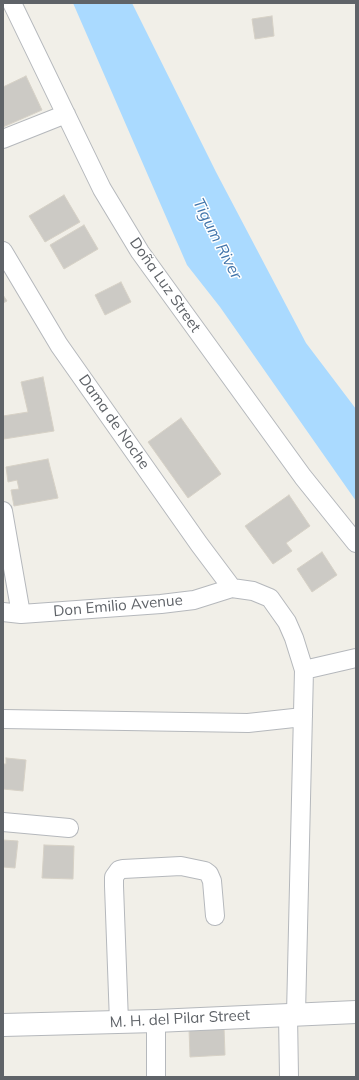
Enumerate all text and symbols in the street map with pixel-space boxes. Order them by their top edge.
water label: Tigum River [188,195,246,283]
street label: Doña Luz Street [126,234,204,336]
street label: Dama de Noche [75,371,153,473]
street label: Don Emilio Avenue [53,591,183,621]
street label: M. H. del Pilar Street [109,1006,251,1032]

